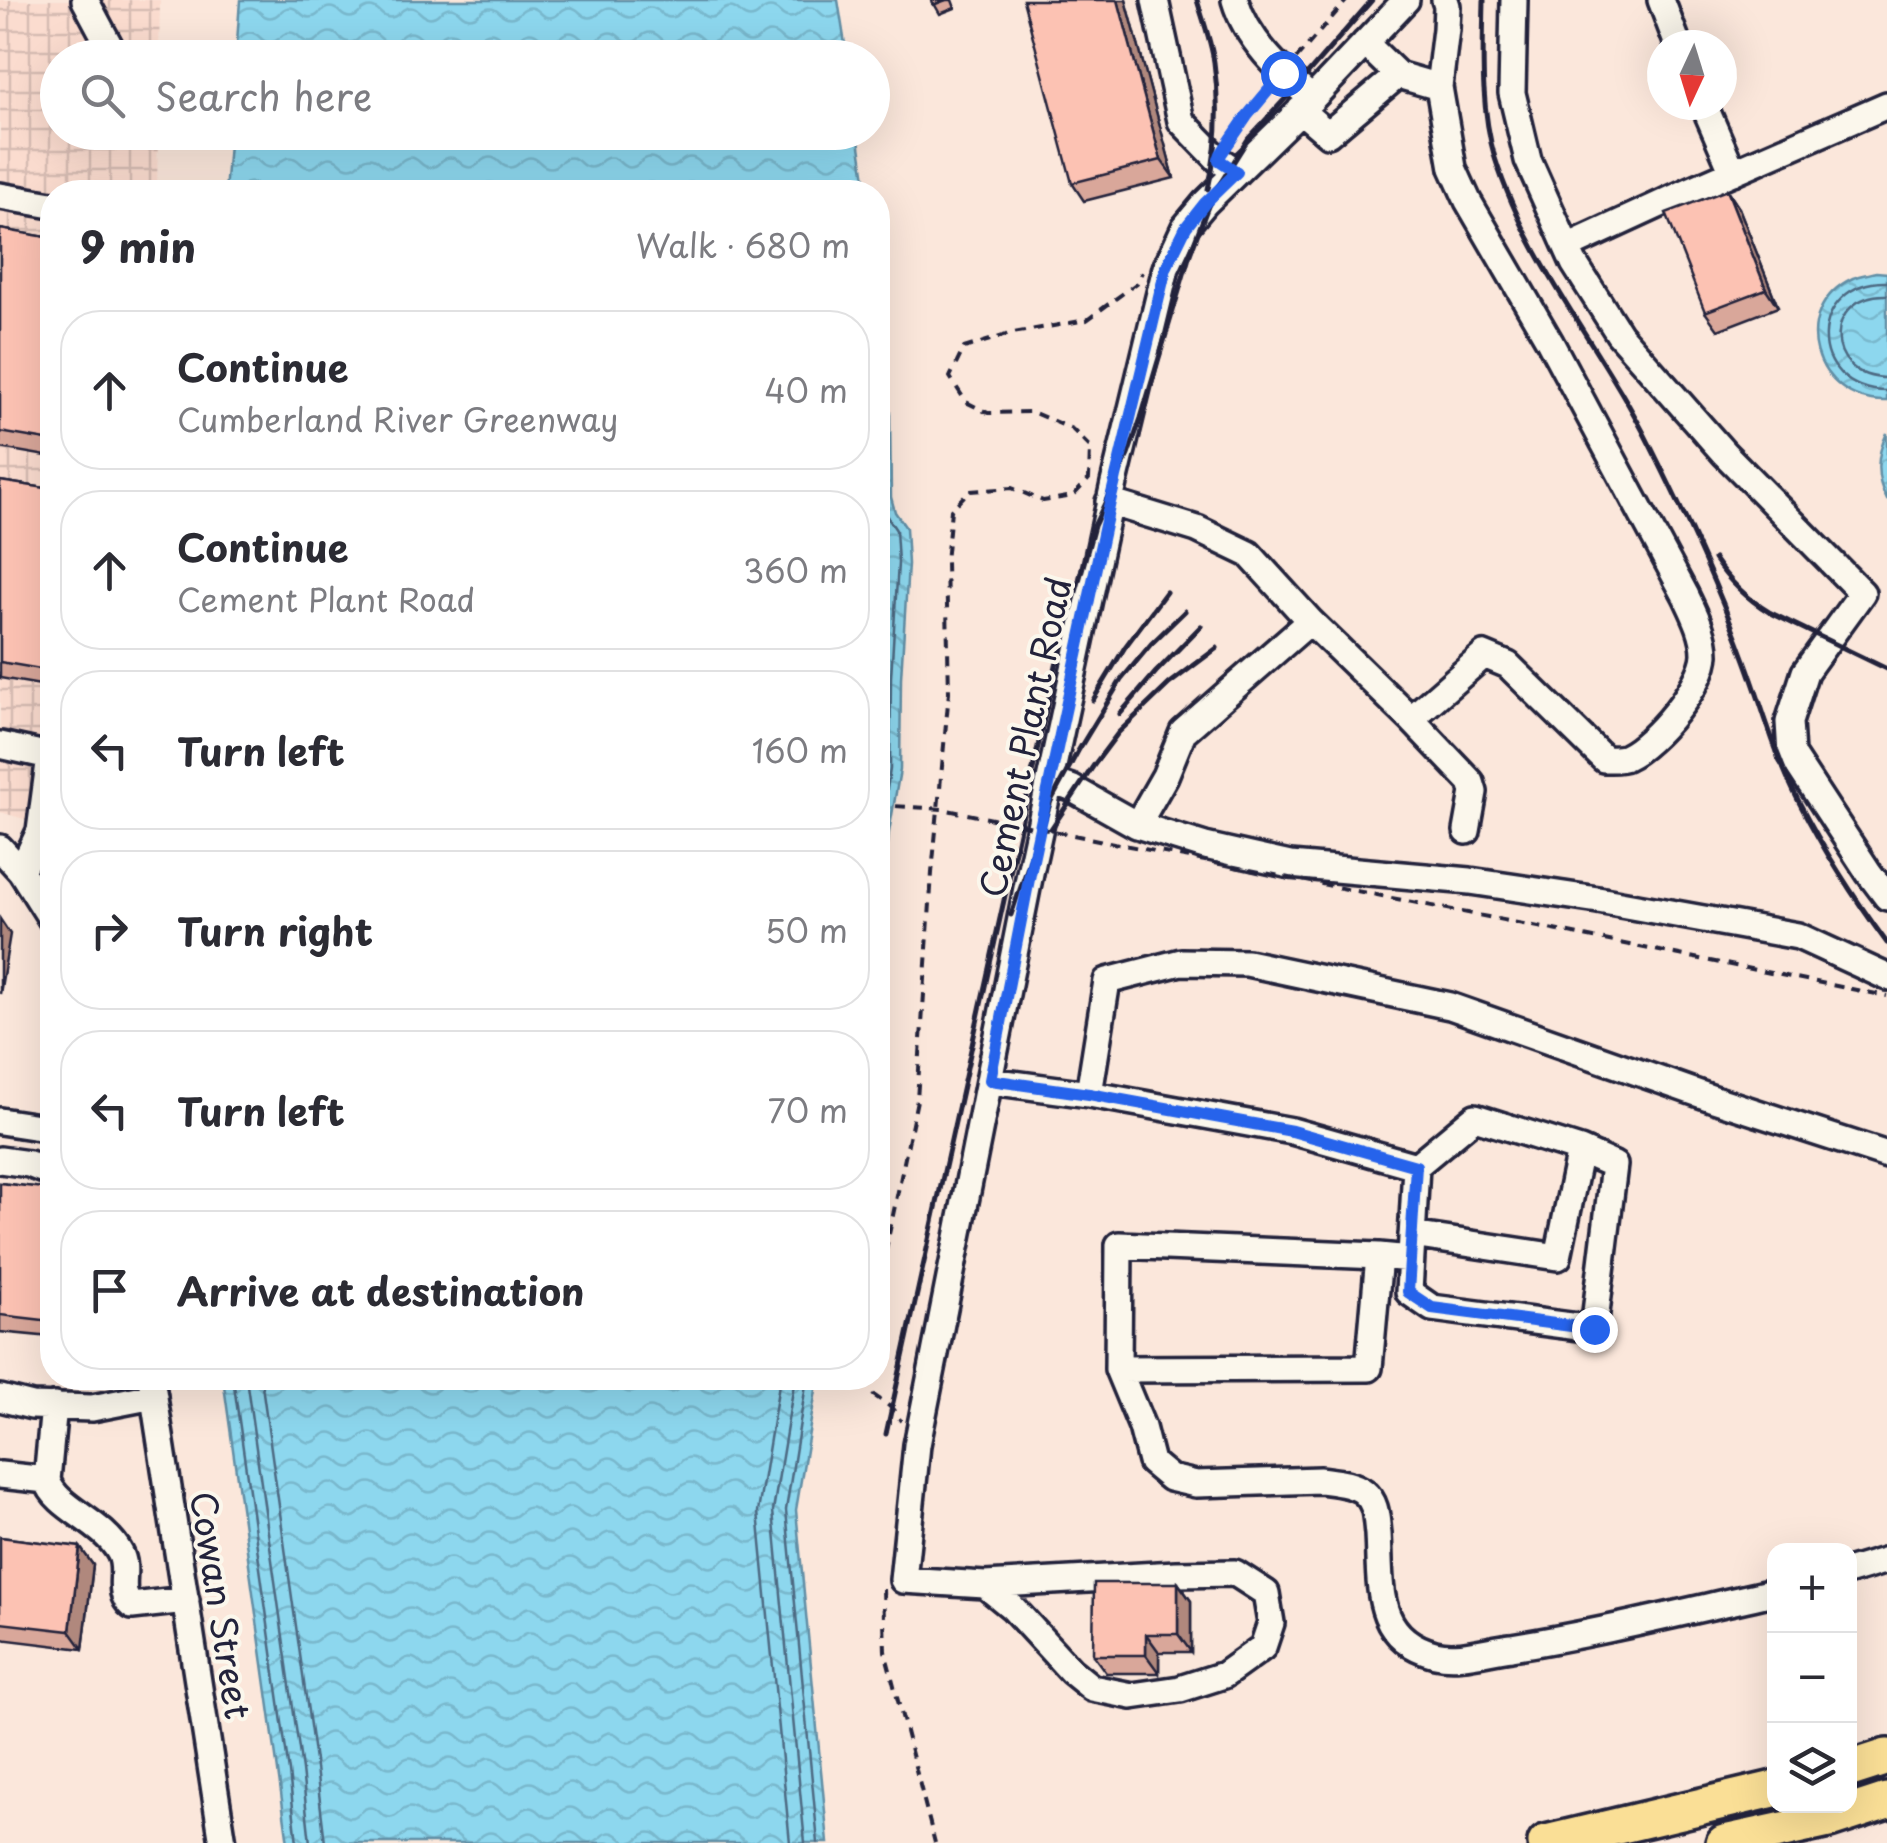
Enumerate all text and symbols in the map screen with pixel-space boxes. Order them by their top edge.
north arrow [1647,30,1737,120]
search box [40,40,890,150]
route start [1261,51,1307,97]
text: Search here [155,67,372,124]
icon: search [75,68,130,123]
text: 9 min [80,214,196,277]
text: Walk · 680 m [636,221,850,269]
text: Continue [177,338,348,395]
icon: ahead [82,363,137,418]
text: 40 m [764,366,848,414]
text: Cumberland River Greenway [177,395,618,443]
text: Continue [177,518,348,575]
icon: ahead [82,543,137,598]
text: 360 m [743,546,848,594]
street label: Cement Plant Road [964,572,1084,902]
text: Cement Plant Road [177,575,475,623]
text: Turn left [177,722,345,779]
icon: left [82,723,137,778]
text: 160 m [752,726,848,774]
text: Turn right [177,902,373,959]
icon: right [82,903,137,958]
text: 50 m [765,906,848,954]
text: Turn left [177,1082,345,1139]
icon: left [82,1083,137,1138]
text: 70 m [768,1086,848,1134]
text: Arrive at destination [177,1262,585,1319]
icon: arrive [82,1263,137,1318]
route end [1572,1307,1618,1353]
street label: Cowan Street [178,1487,266,1723]
map controls [1767,1543,1857,1813]
button: + [1767,1543,1857,1633]
button: − [1767,1633,1857,1723]
button: layers [1767,1723,1857,1813]

